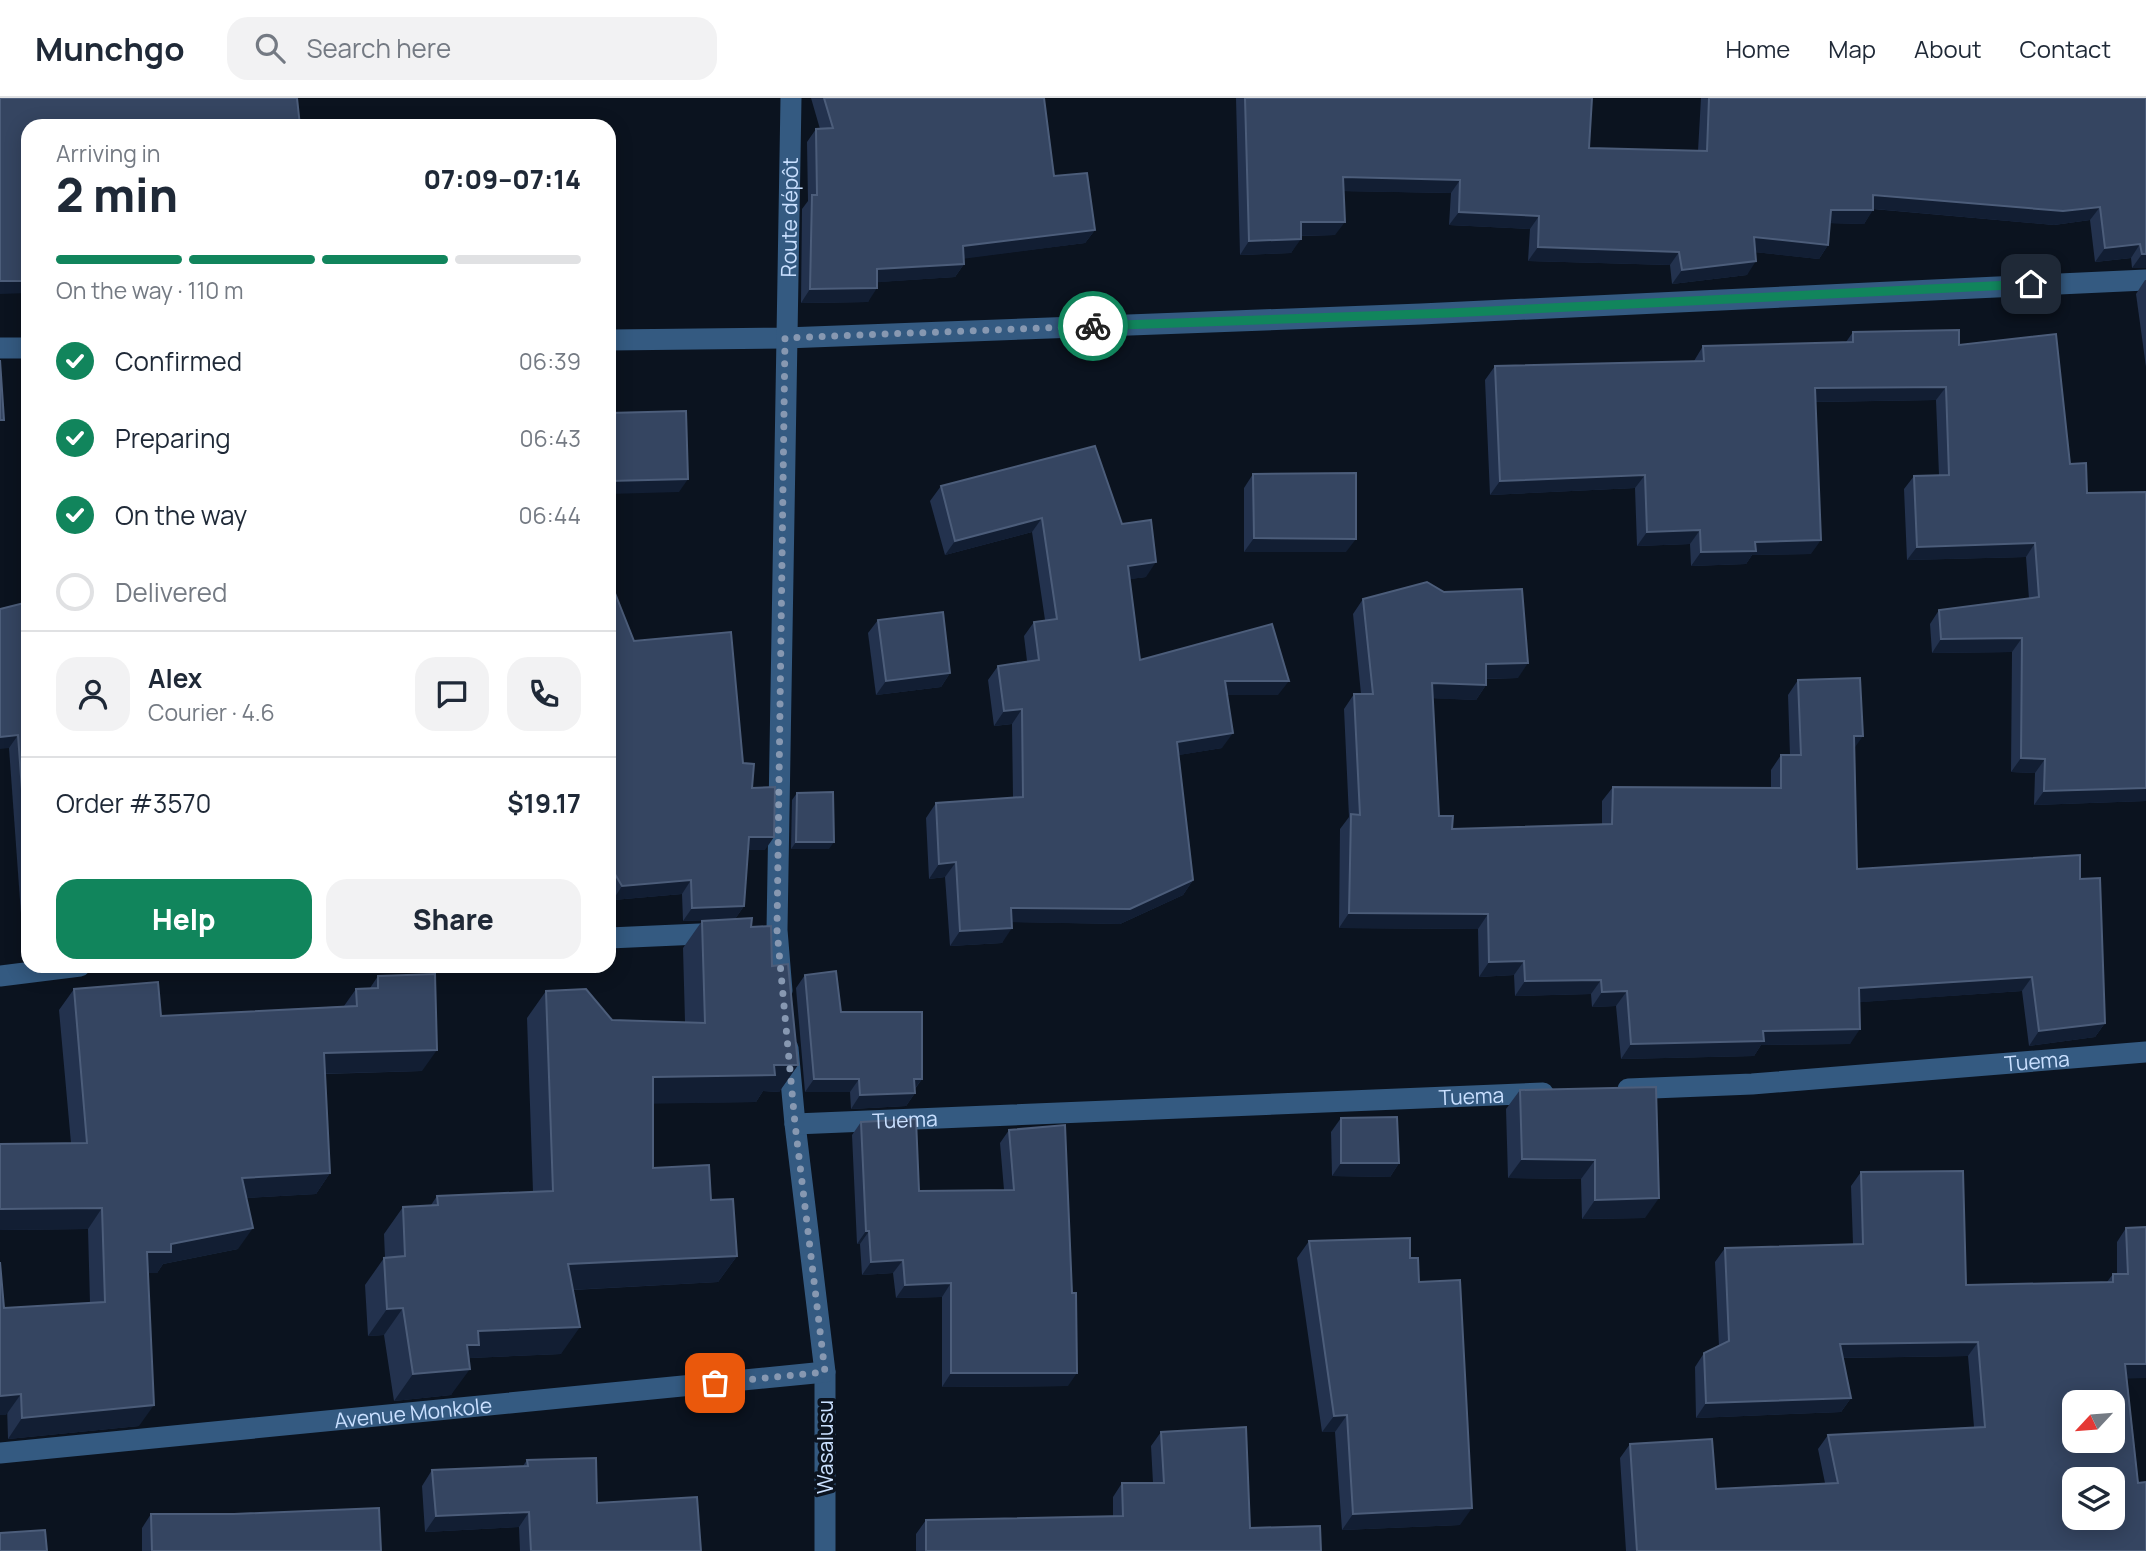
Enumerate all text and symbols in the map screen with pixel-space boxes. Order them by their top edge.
search box [227,17,717,80]
text: Munchgo [35,26,185,71]
icon: search [251,29,289,67]
text: Search here [307,30,451,66]
text: Home [1725,32,1790,65]
text: Map [1828,32,1876,65]
text: About [1914,32,1982,65]
text: Contact [2020,32,2111,65]
text: Arriving in [56,137,161,169]
street label: Route dépôt [774,157,804,278]
text: 07:09–07:14 [424,161,581,197]
text: 2 min [56,163,178,226]
pin [2001,254,2061,314]
icon: home [2012,265,2050,303]
text: On the way · 110 m [56,274,243,306]
courier [1058,291,1128,361]
icon: bike [1074,307,1112,345]
icon: check [56,342,94,380]
text: Confirmed [115,343,242,379]
text: 06:39 [519,345,581,377]
icon: check [56,419,94,457]
text: Preparing [115,420,231,456]
text: 06:43 [520,422,581,454]
icon: check [56,496,94,534]
text: On the way [115,497,247,533]
text: 06:44 [518,499,581,531]
text: Delivered [115,574,227,610]
button: person [56,657,130,731]
button: chat [415,657,489,731]
button: phone [507,657,581,731]
text: Alex [148,660,202,696]
text: Courier · 4.6 [148,696,275,728]
text: Order #3570 [56,785,211,821]
text: $19.17 [507,785,581,821]
button: Help [56,879,312,959]
button: Share [326,879,581,959]
street label: Tuema [2003,1044,2071,1077]
street label: Tuema [1438,1081,1505,1111]
street label: Tuema [872,1104,938,1135]
pin [685,1353,745,1413]
icon: bag [696,1364,734,1402]
north arrow [2062,1390,2124,1452]
map controls [2062,1390,2125,1530]
street label: Avenue Monkole [333,1391,493,1434]
street label: Wasalusu [811,1400,839,1494]
button: layers [2062,1467,2125,1530]

